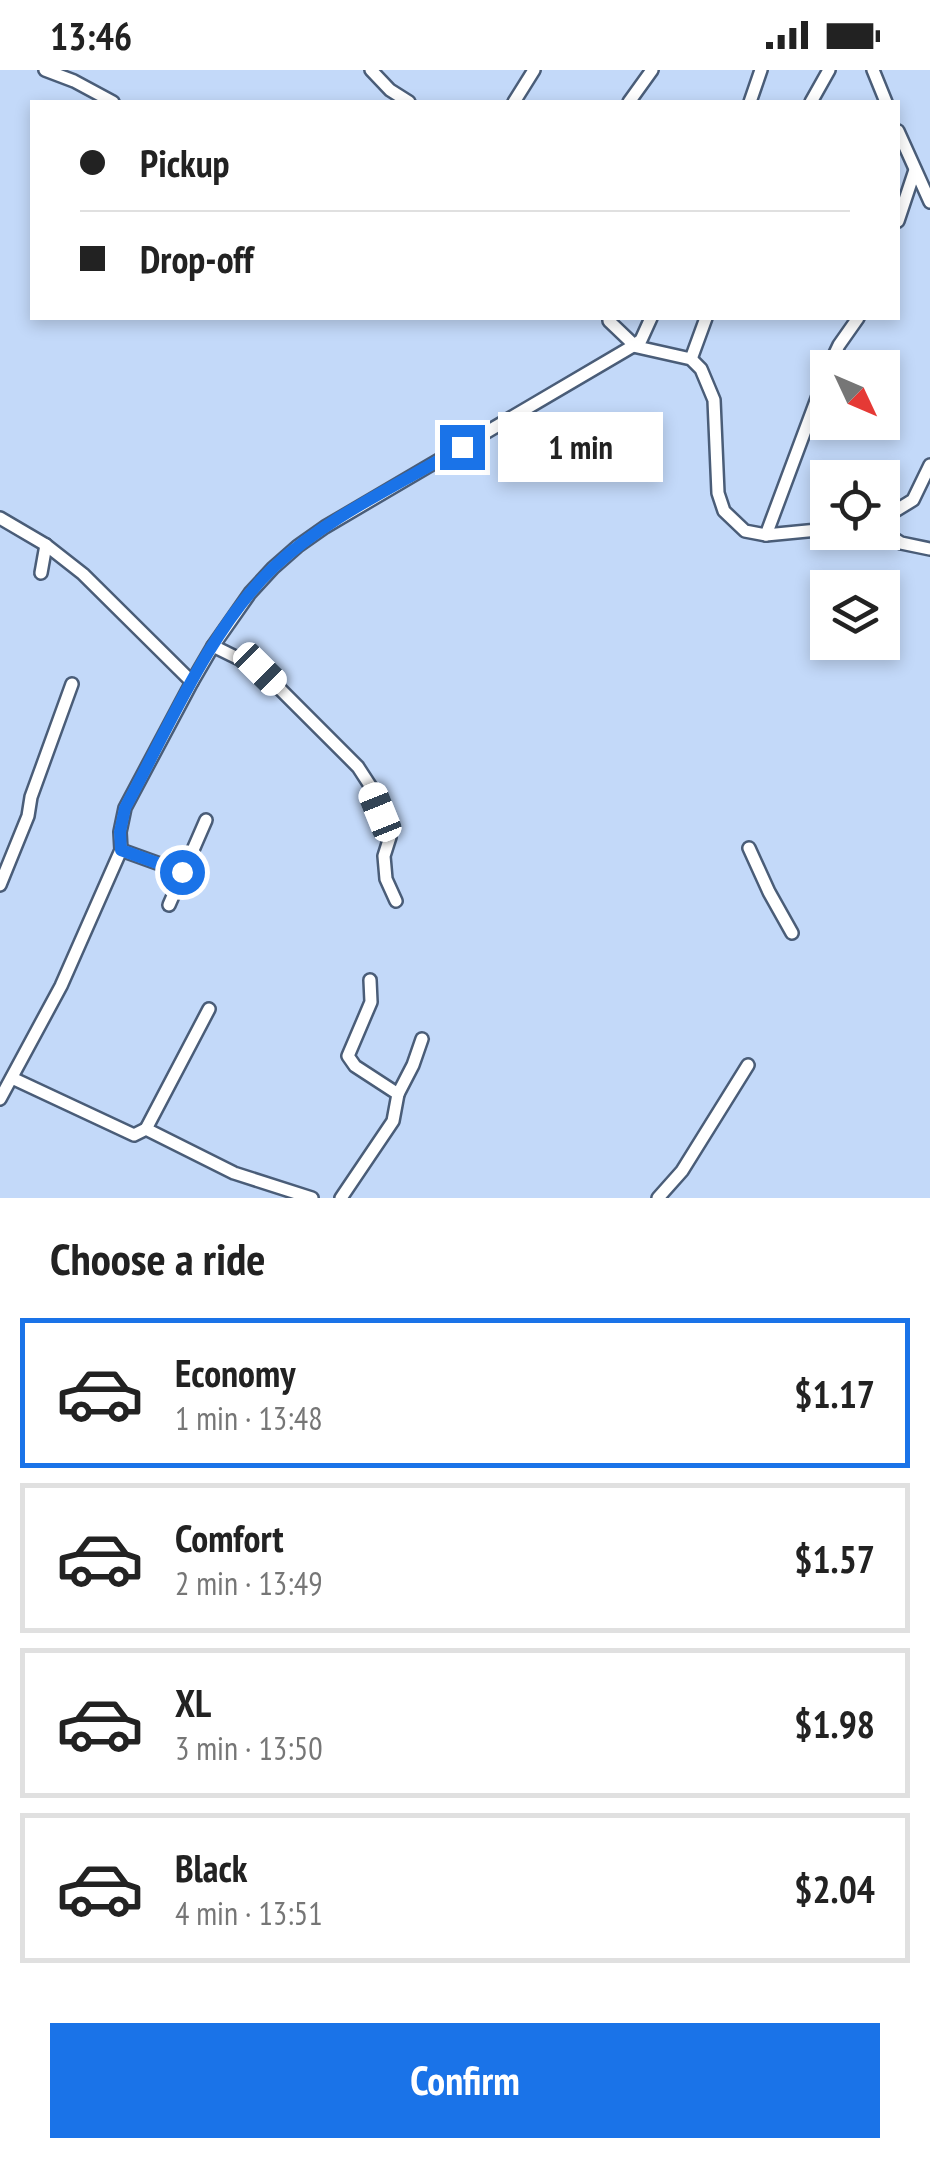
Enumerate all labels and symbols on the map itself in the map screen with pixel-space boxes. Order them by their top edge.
north arrow [810,350,900,440]
callout: 1 min [497,412,662,482]
route end [440,425,485,470]
car [228,637,292,701]
car [355,779,405,845]
route start [160,850,205,895]

